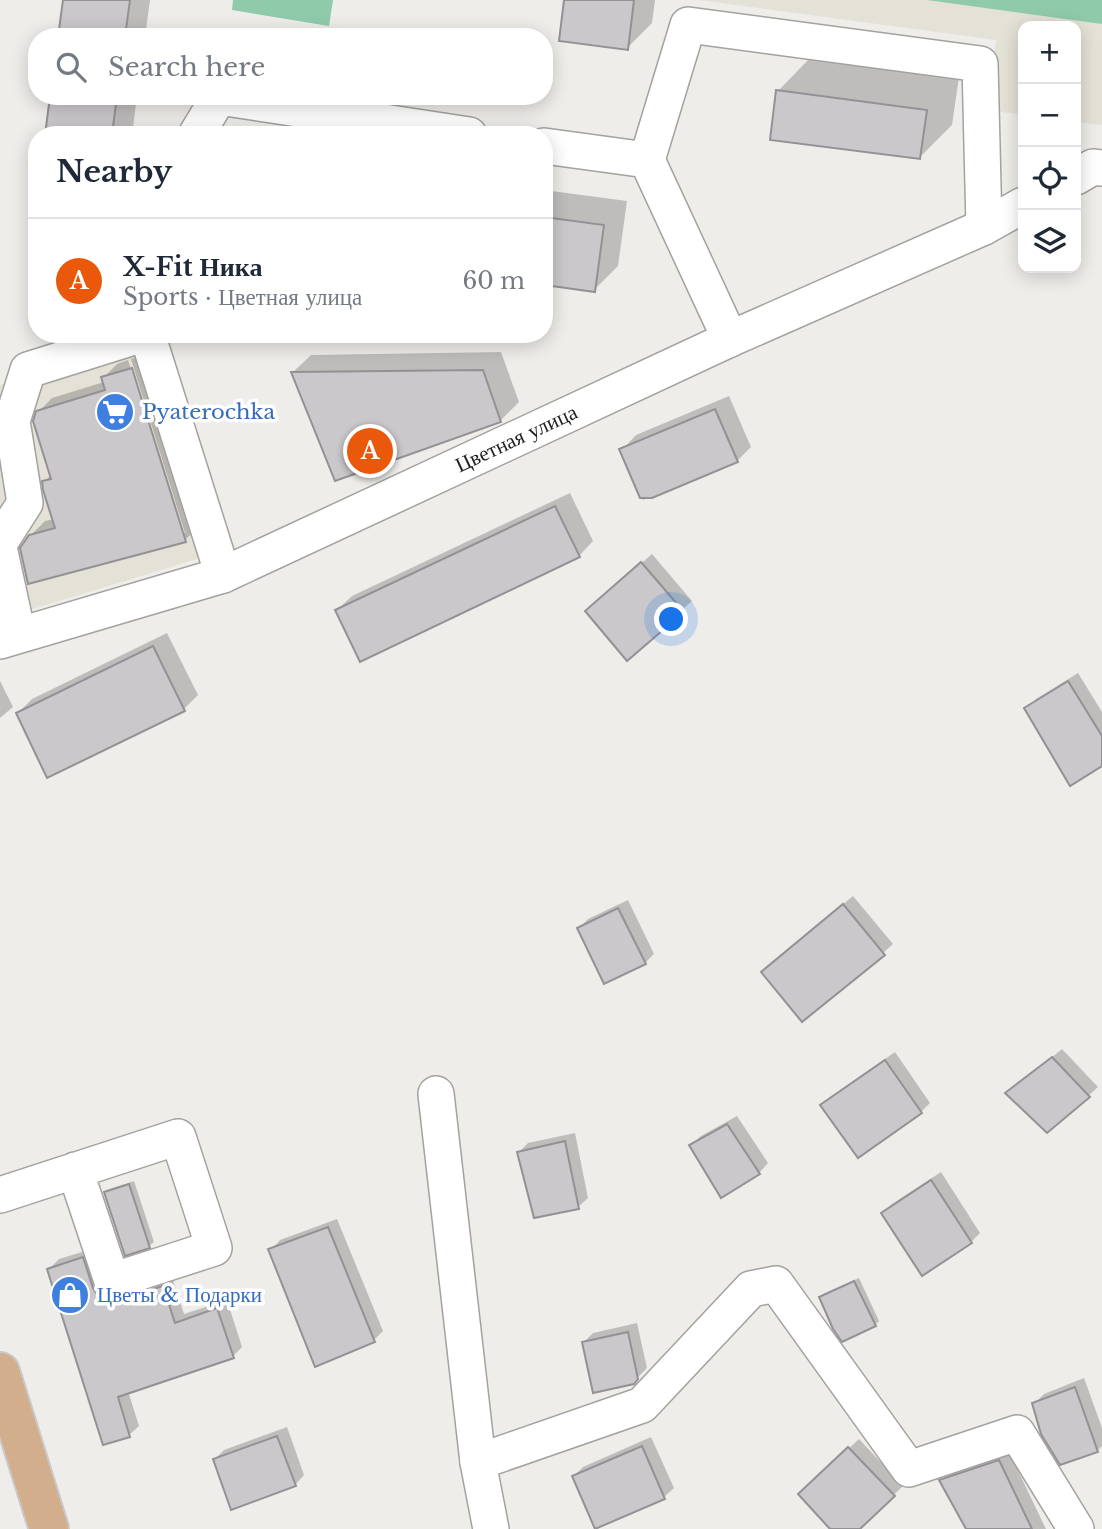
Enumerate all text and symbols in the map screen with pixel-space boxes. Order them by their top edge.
map controls [1018,21,1081,273]
button: + [1018,21,1081,84]
search box [28,28,553,105]
icon: search [52,48,90,86]
text: Search here [108,51,265,83]
button: − [1018,84,1081,147]
button: locate [1018,147,1081,210]
text: Nearby [56,153,172,190]
button: layers [1018,210,1081,273]
text: X-Fit Ника [123,251,262,283]
text: A [70,267,88,295]
text: 60 m [463,267,525,295]
text: Sports · Цветная улица [123,283,362,311]
supermarket icon: Pyaterochka [94,391,136,433]
place label: Pyaterochka [142,399,275,425]
street label: Цветная улица [451,399,582,478]
pin: A [347,425,393,477]
your location [654,602,688,636]
shop icon: Цветы & Подарки [49,1274,91,1316]
place label: Цветы & Подарки [97,1282,262,1308]

